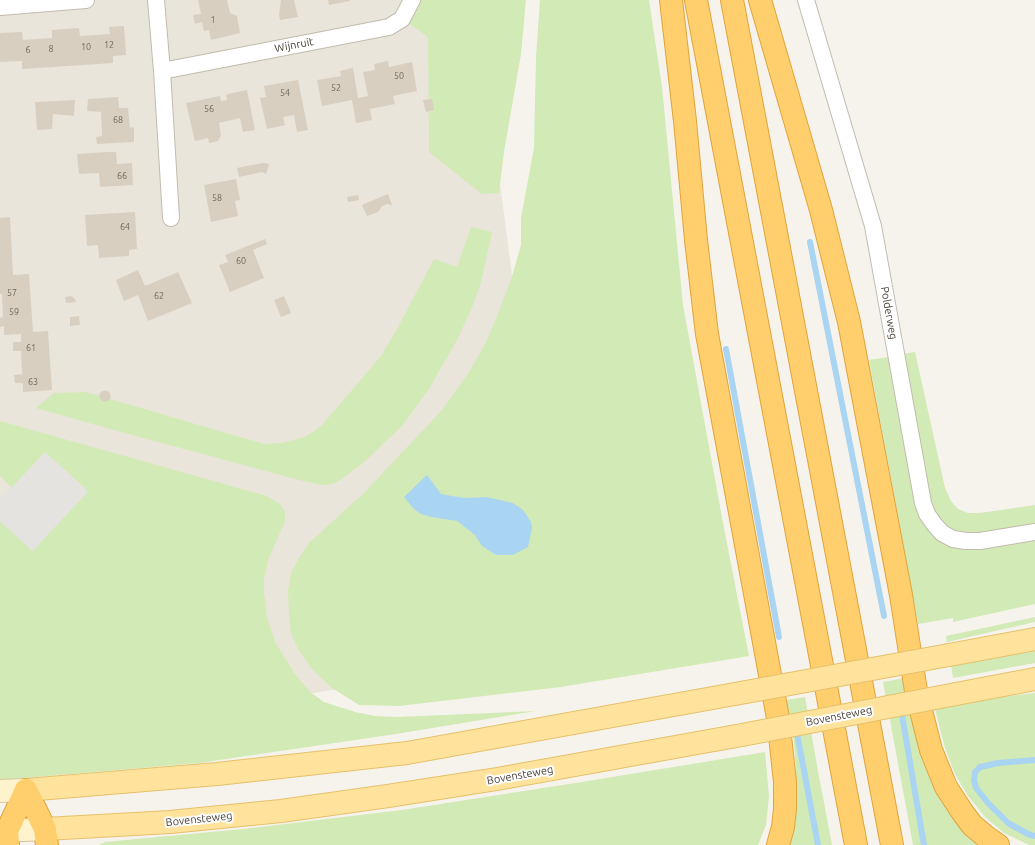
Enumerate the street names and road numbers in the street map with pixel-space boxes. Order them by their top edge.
street label: Wijnruit [273,35,315,55]
street label: Polderweg [878,285,900,341]
street label: Bovensteweg [805,703,873,729]
street label: Bovensteweg [486,763,554,787]
street label: Bovensteweg [165,809,233,829]

